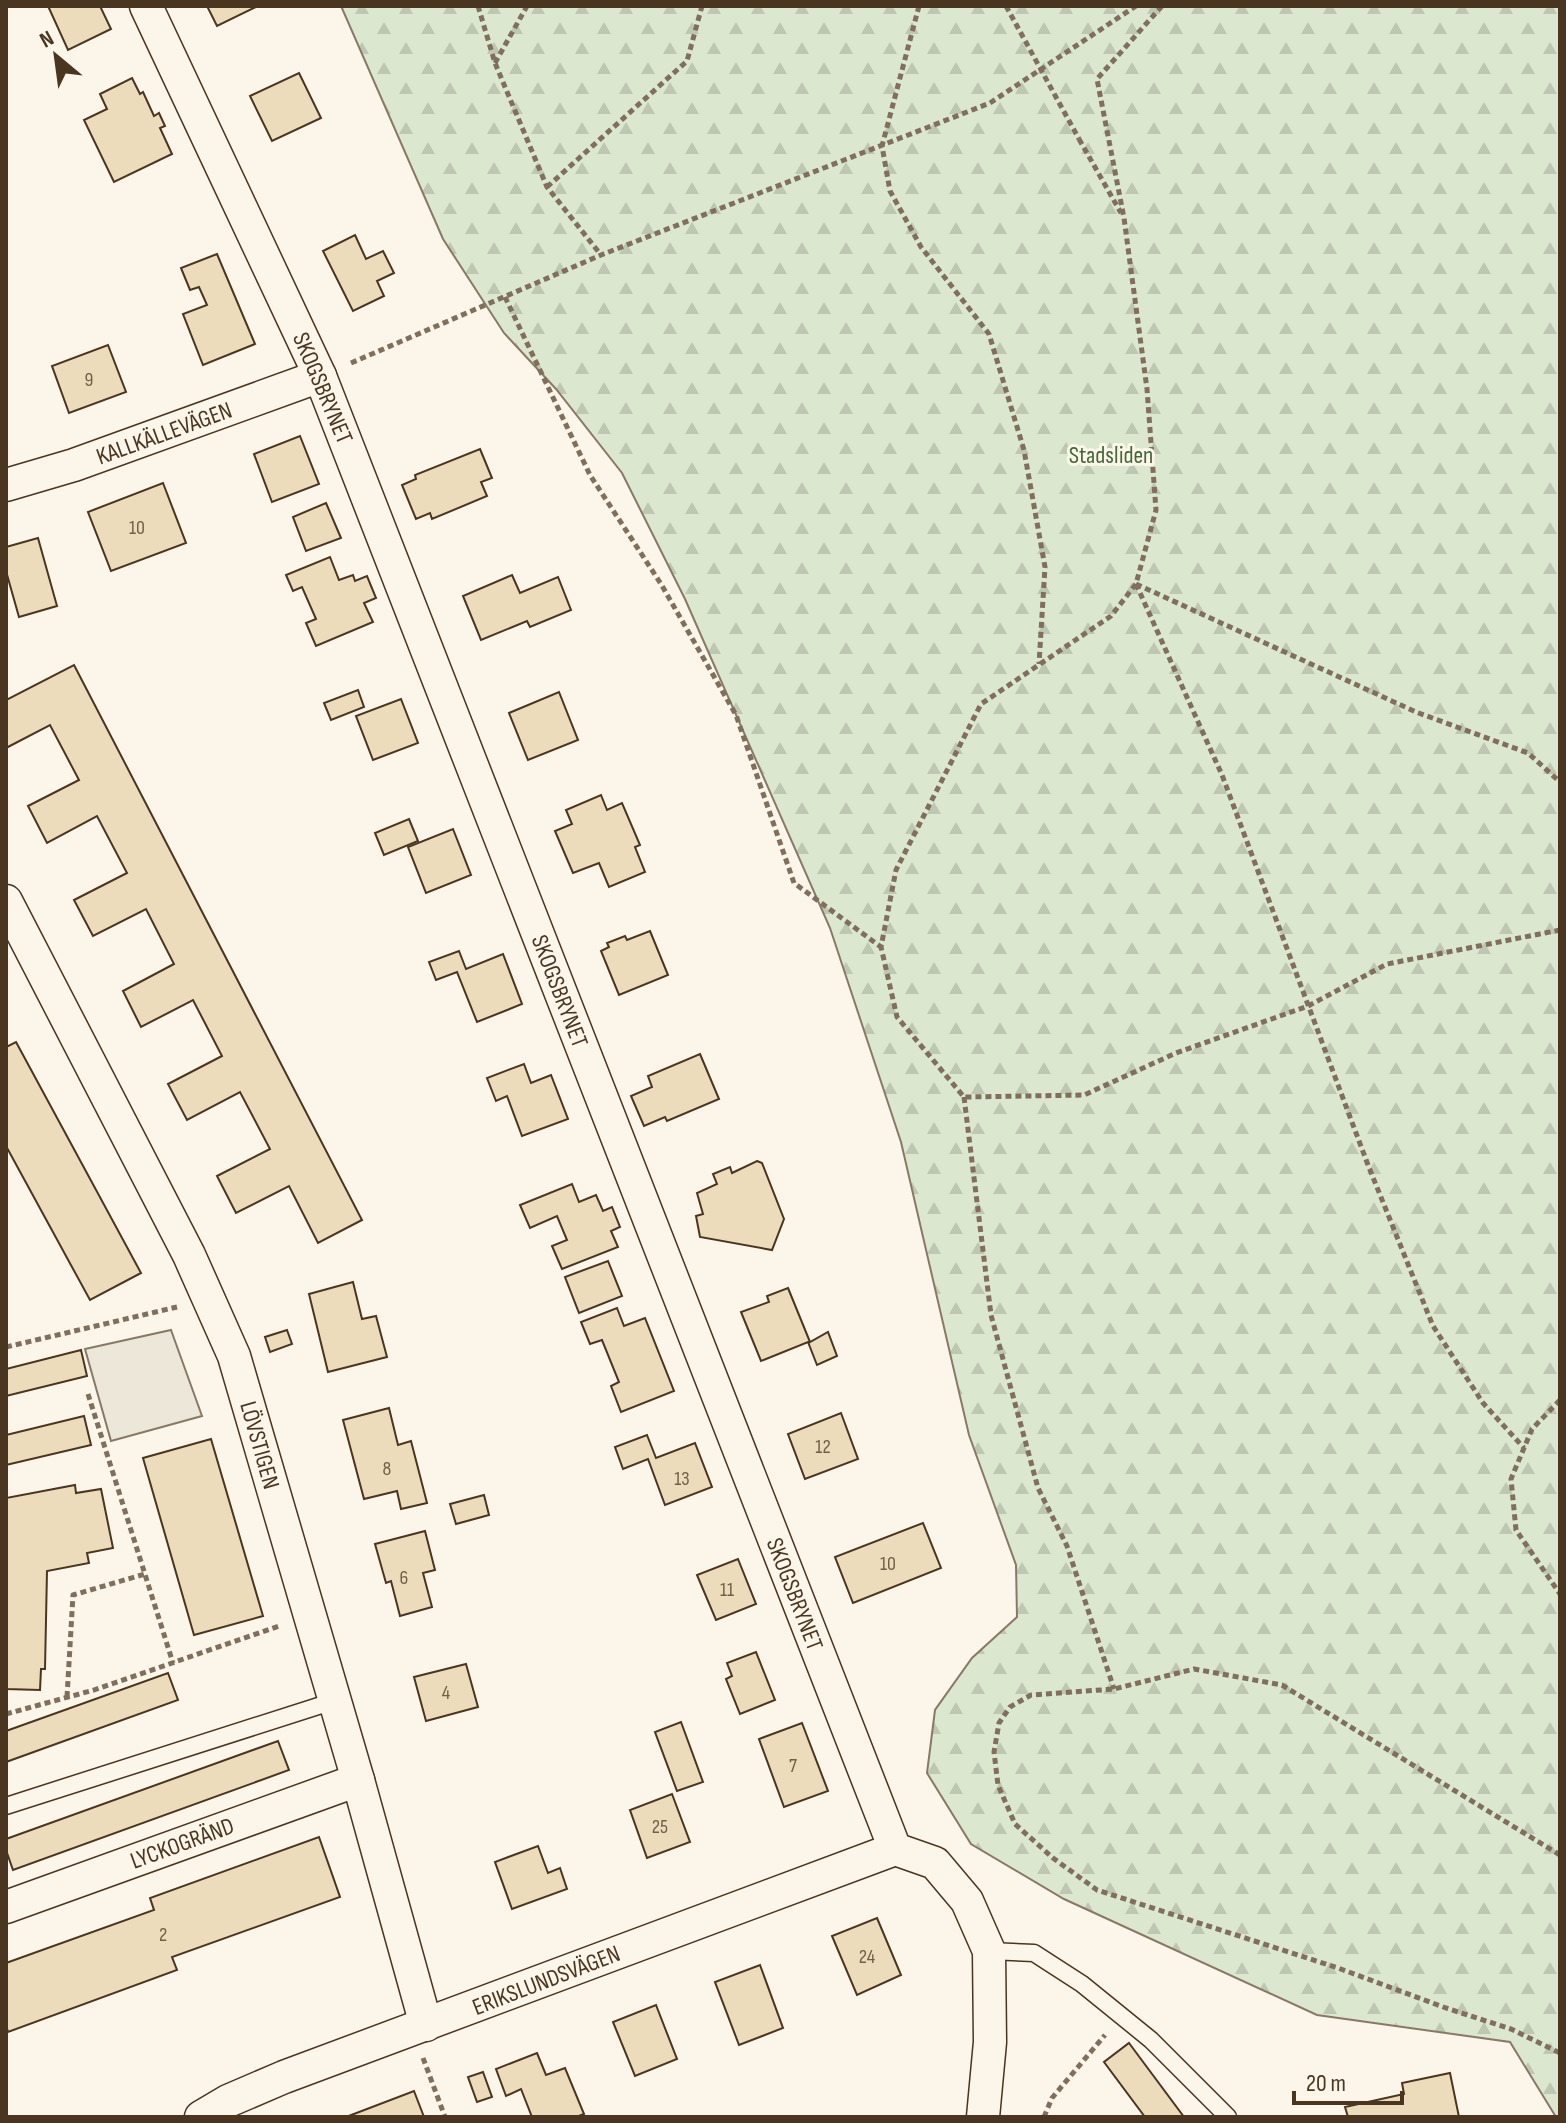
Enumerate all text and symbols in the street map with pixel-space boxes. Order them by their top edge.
north arrow [16,16,96,96]
text: N [35,25,59,54]
street label: SKOGSBRYNET [286,328,359,448]
house number: 9 [85,368,93,392]
street label: KALLKÄLLEVÄGEN [92,396,236,471]
park label: Stadsliden [1069,441,1153,470]
house number: 10 [129,516,145,540]
street label: SKOGSBRYNET [525,931,594,1052]
street label: LÖVSTIGEN [233,1398,286,1492]
house number: 12 [815,1435,831,1459]
house number: 8 [383,1457,391,1481]
house number: 13 [674,1467,690,1491]
street label: SKOGSBRYNET [760,1534,829,1655]
house number: 10 [880,1552,896,1576]
house number: 6 [400,1566,408,1590]
house number: 11 [720,1578,734,1602]
house number: 4 [442,1681,450,1705]
house number: 7 [789,1754,797,1778]
street label: LYCKOGRÄND [126,1811,238,1876]
house number: 25 [652,1815,668,1839]
house number: 2 [159,1923,167,1947]
street label: ERIKSLUNDSVÄGEN [468,1939,624,2022]
house number: 24 [859,1945,875,1969]
scale bar [1294,2055,1402,2105]
text: 20 m [1306,2069,1346,2098]

